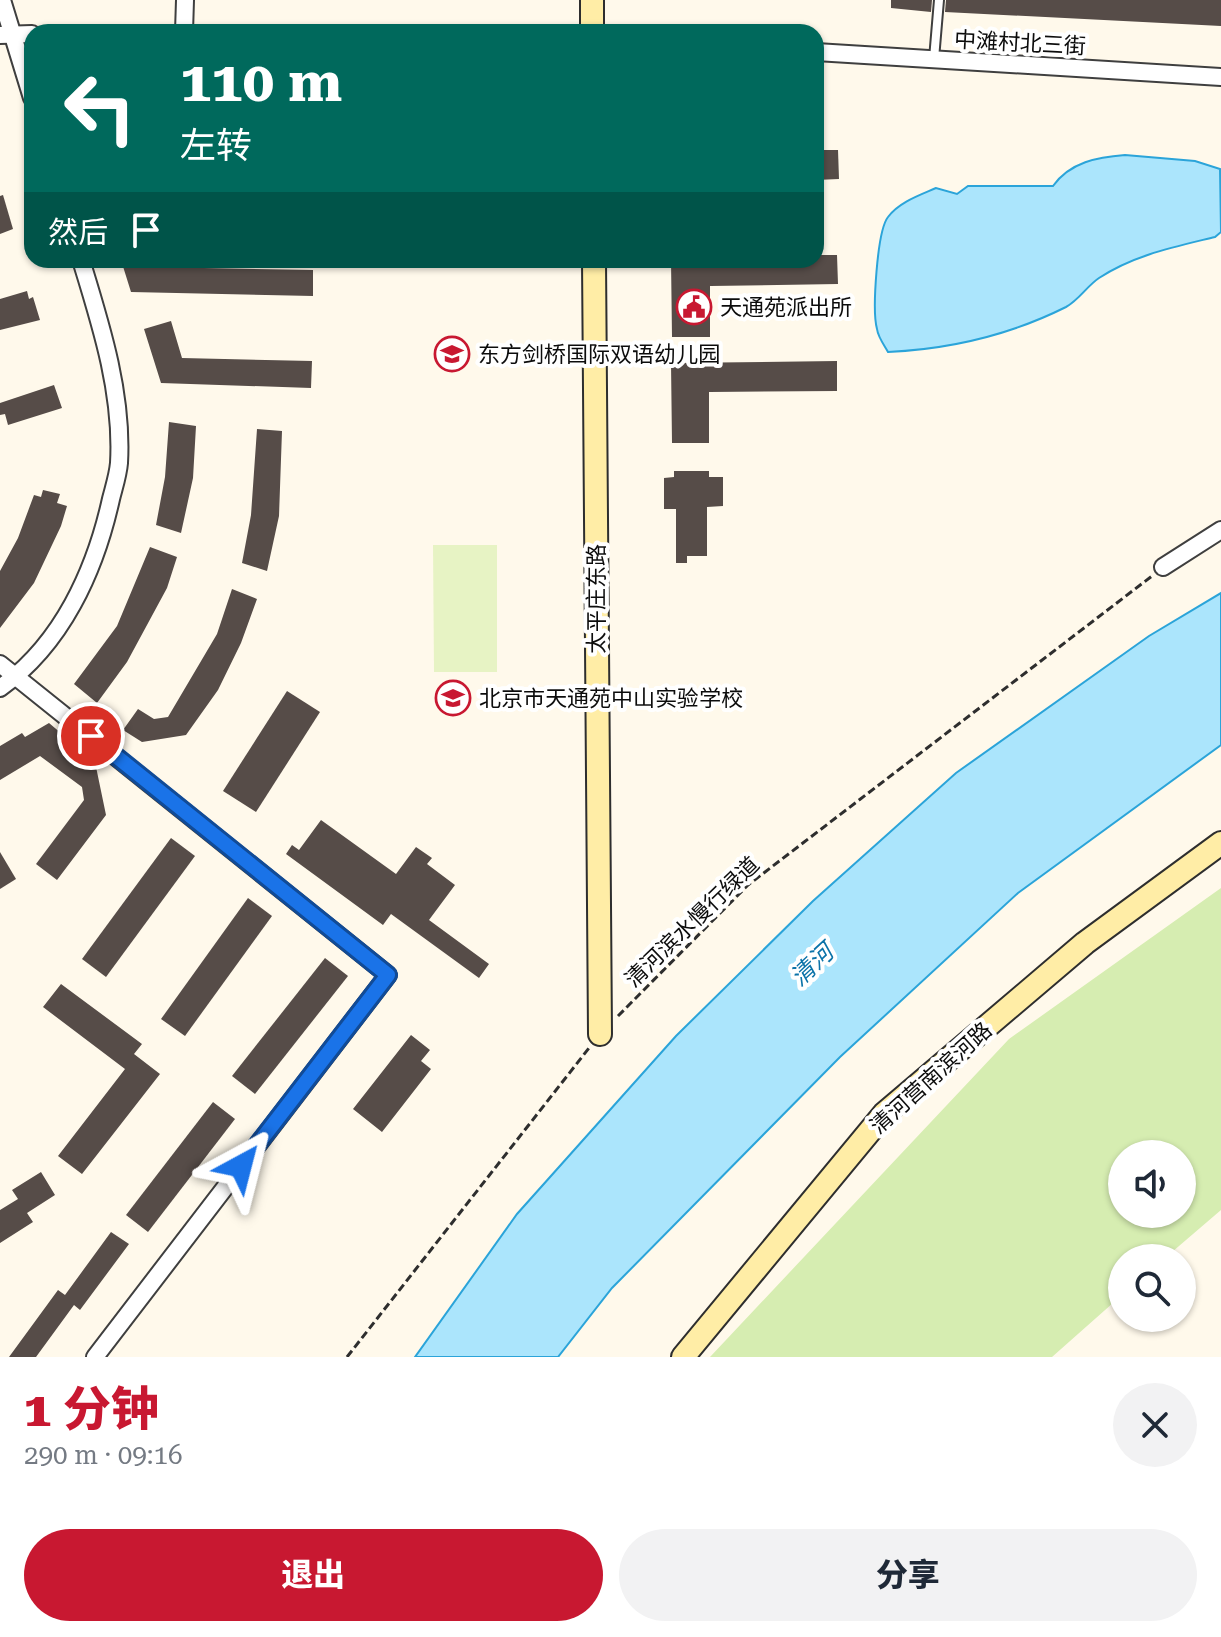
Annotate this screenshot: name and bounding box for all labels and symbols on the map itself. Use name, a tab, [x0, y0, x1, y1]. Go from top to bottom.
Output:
street label: 中滩村北三街	[953, 27, 1087, 59]
public building icon: 天通苑派出所	[675, 288, 713, 326]
place label: 天通苑派出所	[720, 295, 852, 320]
school or university icon: 东方剑桥国际双语幼儿园	[433, 335, 471, 373]
place label: 东方剑桥国际双语幼儿园	[478, 342, 720, 367]
street label: 太平庄东路	[584, 544, 609, 654]
school or university icon: 北京市天通苑中山实验学校	[434, 679, 472, 717]
place label: 北京市天通苑中山实验学校	[479, 686, 743, 711]
pin	[57, 702, 125, 770]
street label: 清河滨水慢行绿道	[620, 852, 764, 992]
water label: 清河	[785, 936, 842, 992]
street label: 清河营南滨河路	[865, 1017, 997, 1139]
position arrow	[199, 1124, 283, 1208]

